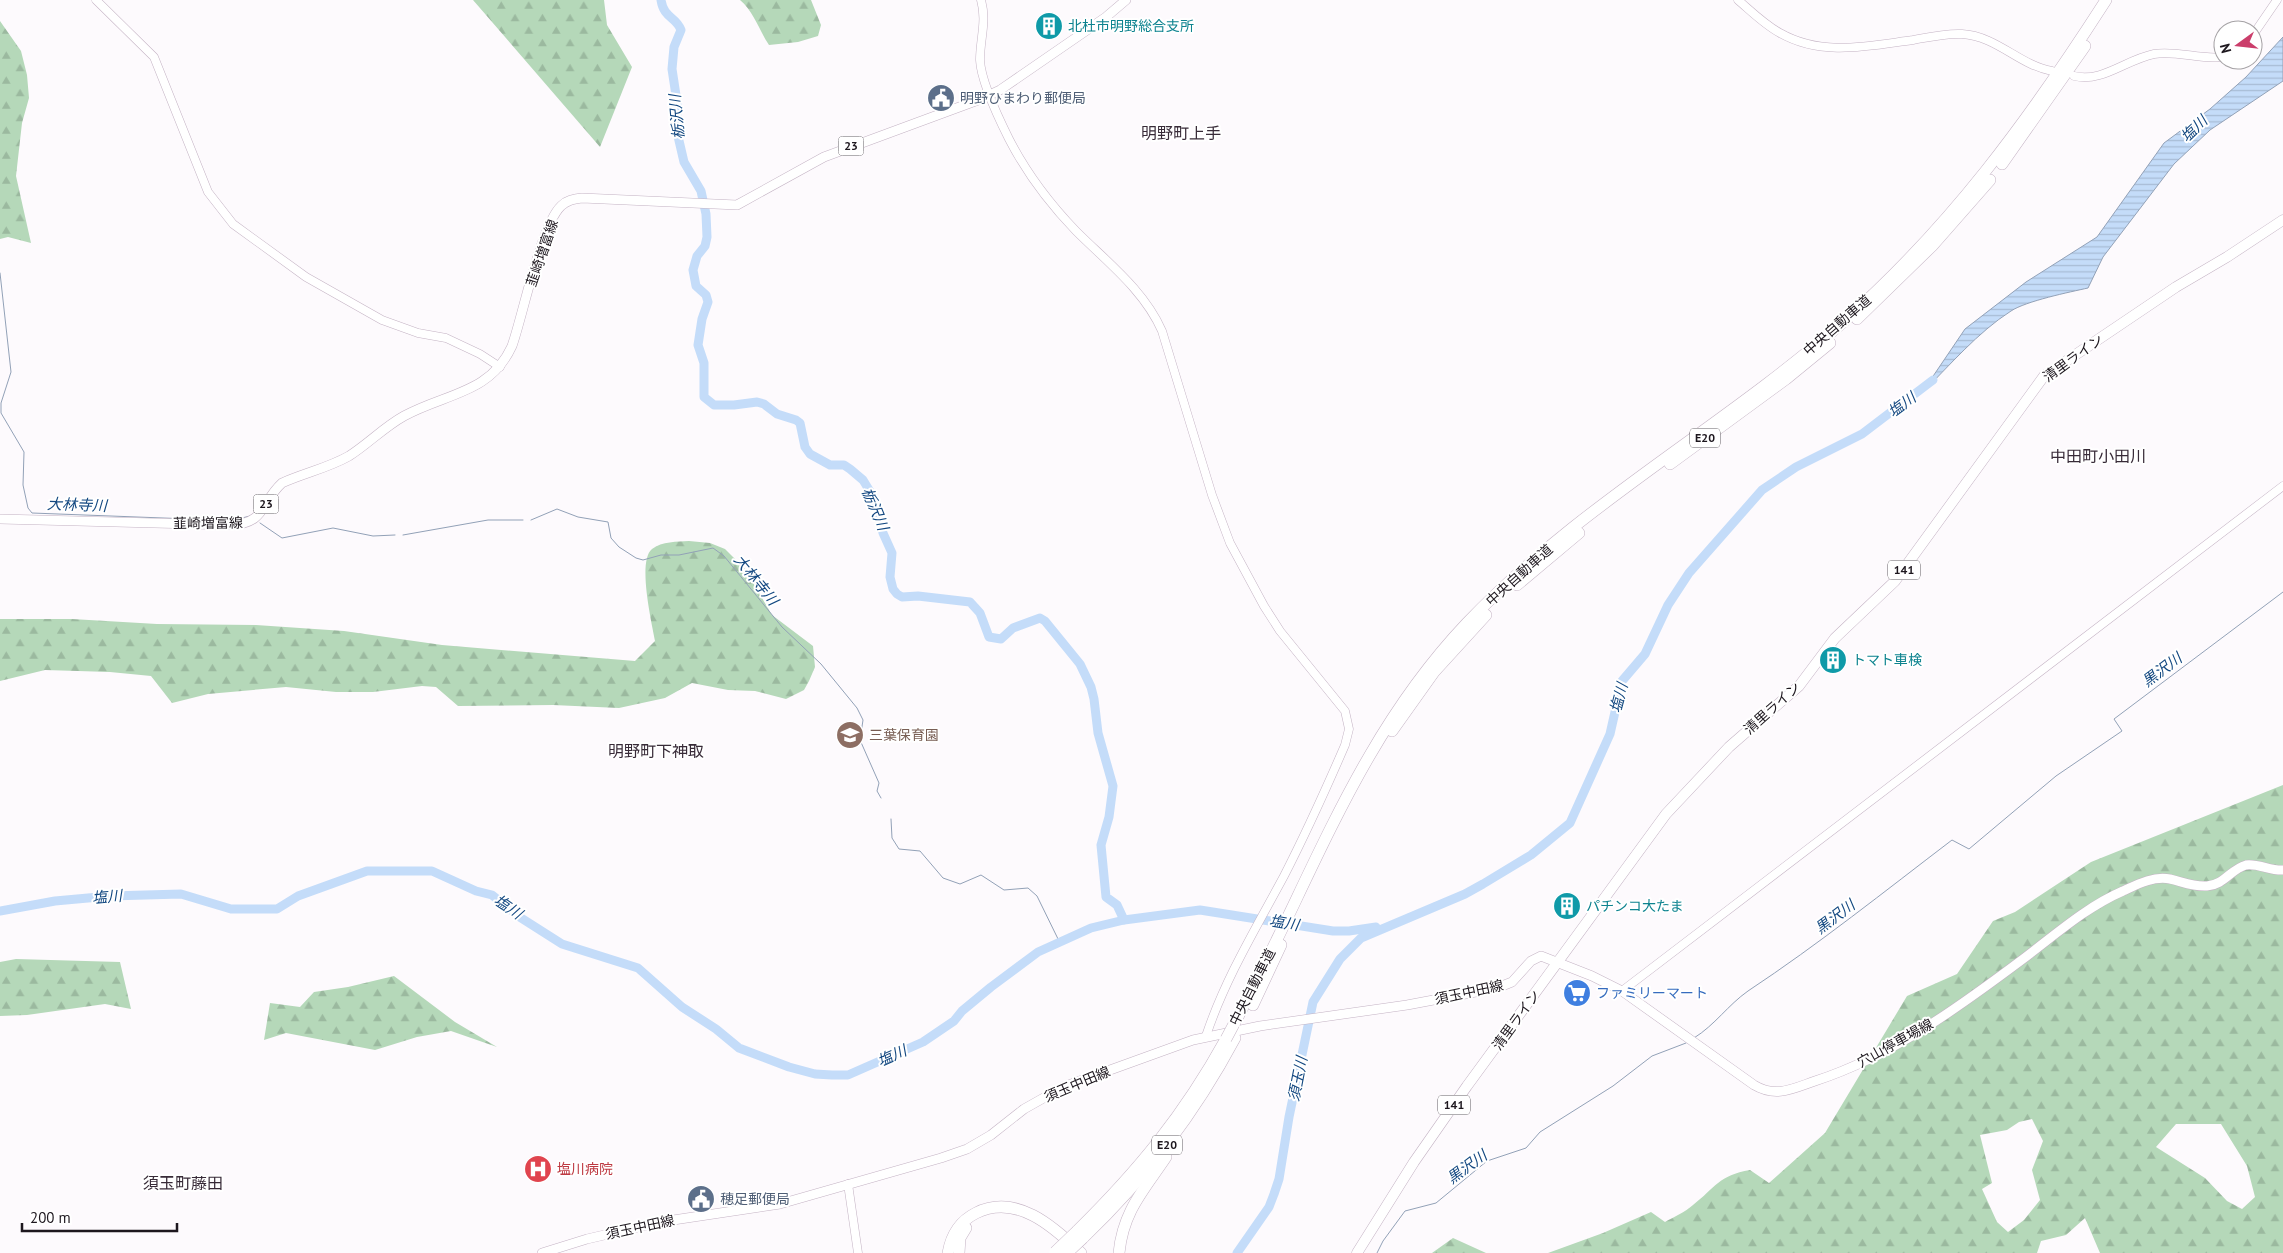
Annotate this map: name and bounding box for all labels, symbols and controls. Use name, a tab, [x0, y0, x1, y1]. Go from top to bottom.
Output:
building icon: 北杜市明野総合支所	[1034, 11, 1064, 41]
place label: 北杜市明野総合支所	[1068, 17, 1194, 35]
north arrow	[2213, 20, 2263, 70]
text: N	[2216, 42, 2235, 55]
public building icon: 明野ひまわり郵便局	[926, 83, 956, 113]
place label: 明野ひまわり郵便局	[960, 89, 1086, 107]
water label: 栃沢川	[665, 92, 688, 140]
water label: 塩川	[2176, 110, 2212, 146]
district label: 明野町上手	[1141, 123, 1221, 143]
road number: 23	[838, 136, 864, 156]
street label: 韮崎増富線	[522, 217, 562, 289]
street label: 中央自動車道	[1799, 291, 1875, 359]
street label: 清里ライン	[2039, 330, 2107, 386]
water label: 塩川	[1884, 387, 1921, 421]
road number: E20	[1690, 428, 1720, 448]
district label: 中田町小田川	[2050, 446, 2146, 466]
water label: 栃沢川	[858, 484, 894, 535]
water label: 大林寺川	[47, 494, 109, 515]
road number: 23	[254, 494, 278, 514]
street label: 韮崎増富線	[173, 513, 243, 533]
street label: 中央自動車道	[1482, 540, 1556, 610]
water label: 大林寺川	[730, 550, 784, 611]
road number: 141	[1888, 560, 1920, 580]
building icon: トマト車検	[1818, 645, 1848, 675]
water label: 黒沢川	[2138, 647, 2187, 691]
place label: トマト車検	[1852, 651, 1922, 669]
street label: 清里ライン	[1740, 678, 1804, 738]
water label: 塩川	[1605, 679, 1632, 715]
school or university icon: 三葉保育園	[835, 720, 865, 750]
place label: 三葉保育園	[869, 726, 939, 744]
district label: 明野町下神取	[608, 741, 704, 761]
water label: 塩川	[91, 886, 125, 907]
water label: 塩川	[491, 890, 528, 924]
building icon: パチンコ大たま	[1552, 891, 1582, 921]
water label: 黒沢川	[1811, 894, 1860, 938]
place label: パチンコ大たま	[1586, 897, 1684, 915]
water label: 塩川	[1268, 911, 1302, 935]
street label: 中央自動車道	[1225, 945, 1279, 1029]
street label: 須玉中田線	[1433, 976, 1505, 1008]
supermarket icon: ファミリーマート	[1562, 978, 1592, 1008]
place label: ファミリーマート	[1596, 984, 1708, 1002]
street label: 清里ライン	[1488, 986, 1544, 1054]
street label: 穴山停車場線	[1854, 1015, 1936, 1071]
water label: 塩川	[874, 1040, 911, 1070]
water label: 須玉川	[1284, 1053, 1312, 1103]
street label: 須玉中田線	[1041, 1062, 1113, 1106]
road number: 141	[1438, 1096, 1470, 1114]
road number: E20	[1152, 1136, 1182, 1154]
water label: 黒沢川	[1443, 1145, 1492, 1188]
hospital icon: 塩川病院	[523, 1154, 553, 1184]
place label: 塩川病院	[557, 1160, 613, 1178]
district label: 須玉町藤田	[143, 1173, 223, 1193]
public building icon: 穂足郵便局	[686, 1184, 716, 1214]
place label: 穂足郵便局	[720, 1190, 790, 1208]
scale bar	[22, 1200, 178, 1232]
text: 200 m	[30, 1208, 71, 1227]
street label: 須玉中田線	[604, 1211, 676, 1243]

